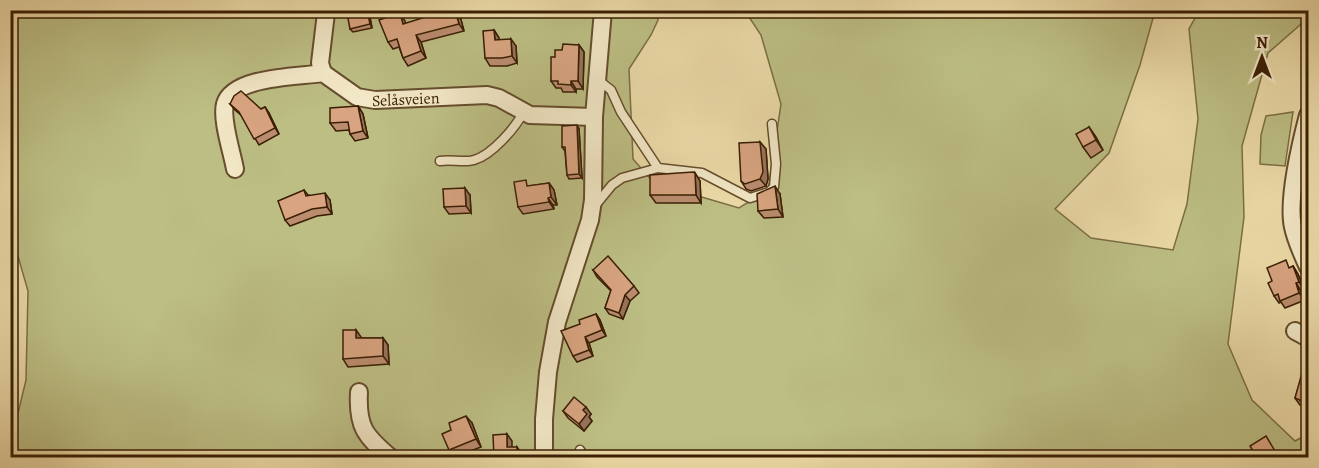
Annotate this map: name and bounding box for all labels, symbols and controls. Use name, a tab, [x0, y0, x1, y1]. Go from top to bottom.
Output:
north arrow	[1232, 27, 1292, 87]
text: N	[1256, 32, 1268, 54]
street label: Selåsveien	[371, 87, 440, 112]

